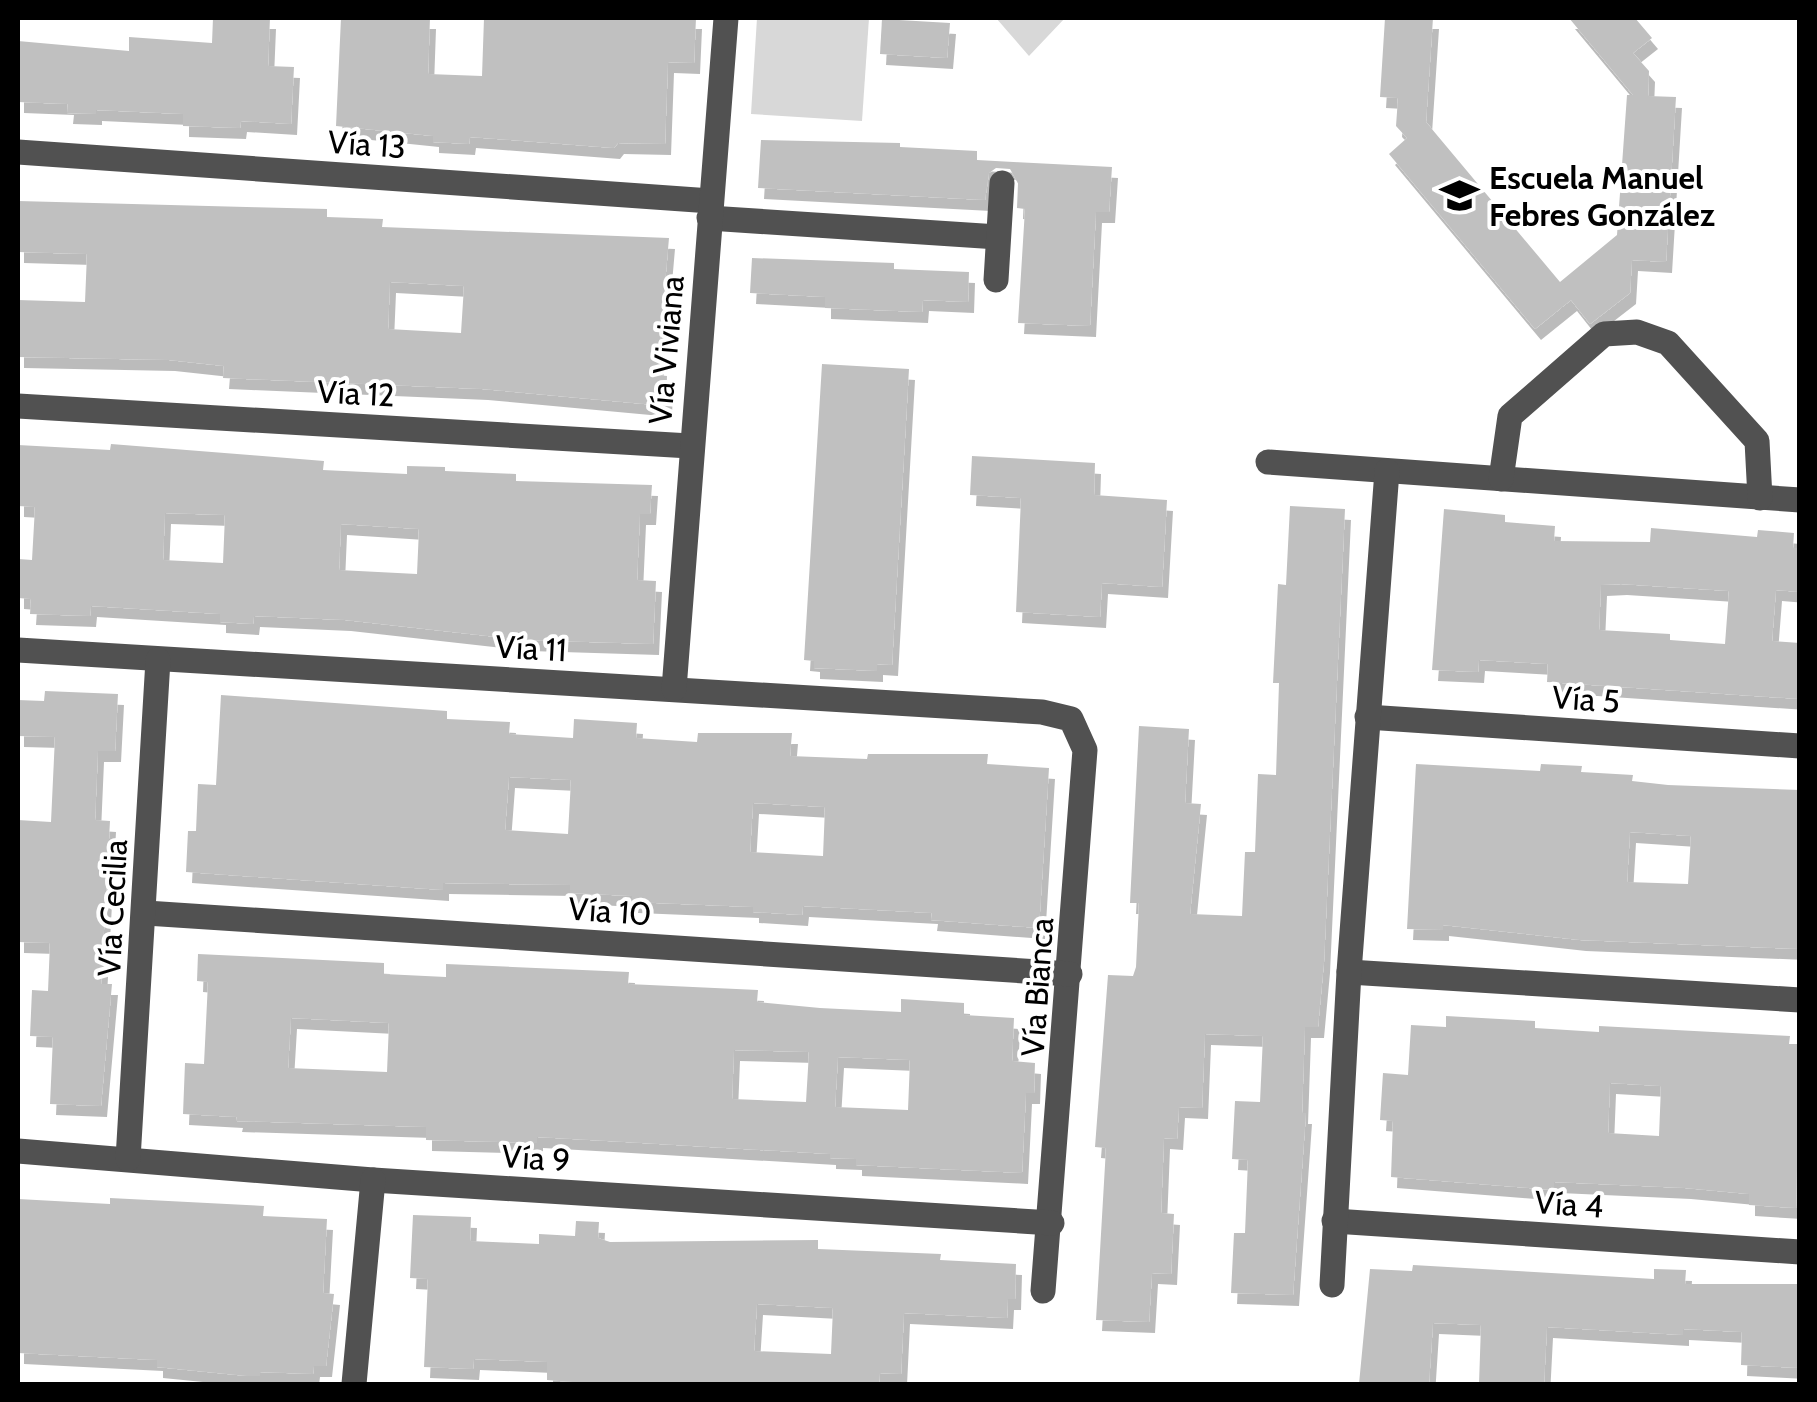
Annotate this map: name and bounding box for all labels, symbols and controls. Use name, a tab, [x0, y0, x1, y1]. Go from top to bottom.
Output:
street label: Vía 13	[327, 122, 407, 166]
place label: Escuela Manuel Febres González	[1489, 158, 1715, 234]
school or university icon: Escuela Manuel Febres González	[1438, 174, 1480, 216]
street label: Vía Viviana	[640, 273, 692, 426]
street label: Vía 12	[316, 371, 396, 415]
street label: Vía 11	[494, 627, 568, 669]
street label: Vía 5	[1551, 677, 1621, 721]
street label: Vía Cecilia	[89, 838, 135, 977]
street label: Vía 10	[567, 889, 653, 933]
street label: Vía Bianca	[1013, 916, 1061, 1058]
street label: Vía 9	[500, 1136, 572, 1180]
street label: Vía 4	[1533, 1182, 1605, 1226]

